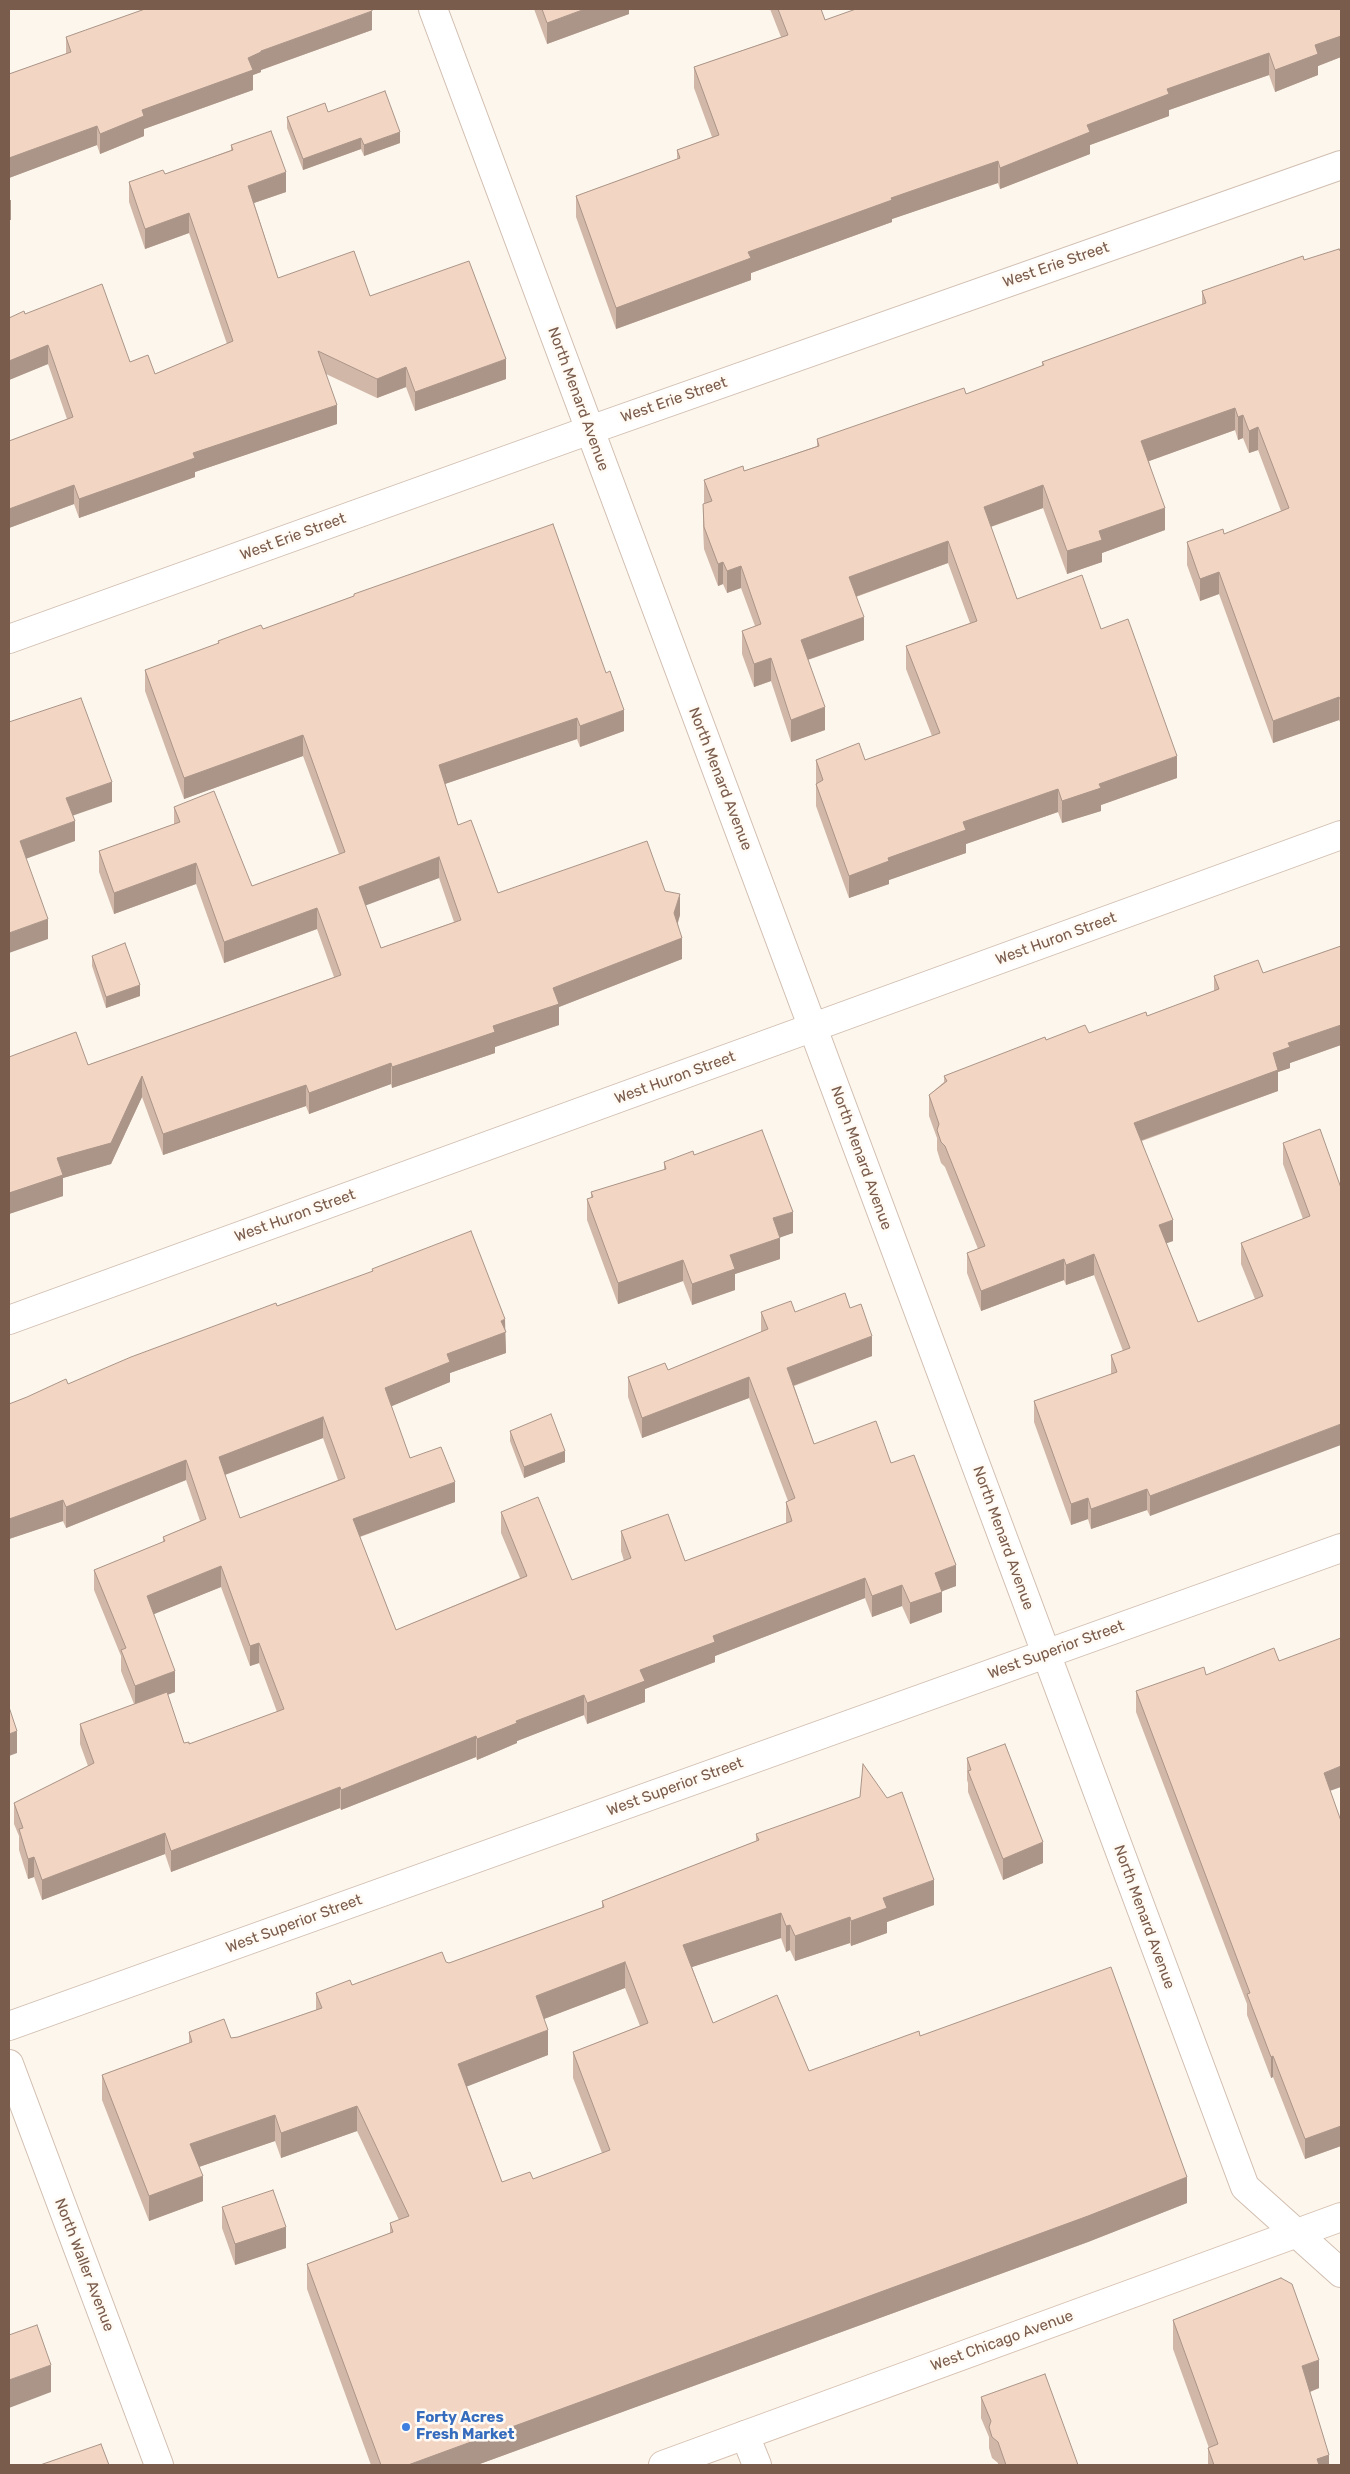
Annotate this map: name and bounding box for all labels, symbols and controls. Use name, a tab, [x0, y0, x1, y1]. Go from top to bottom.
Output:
street label: West Erie Street	[1001, 238, 1111, 292]
street label: North Menard Avenue	[544, 325, 612, 473]
street label: West Erie Street	[619, 373, 729, 427]
street label: West Erie Street	[238, 510, 348, 564]
street label: North Menard Avenue	[684, 705, 756, 853]
street label: West Huron Street	[993, 909, 1119, 969]
street label: West Huron Street	[612, 1048, 738, 1108]
street label: North Menard Avenue	[827, 1084, 895, 1232]
street label: West Huron Street	[232, 1186, 358, 1246]
street label: North Menard Avenue	[969, 1464, 1037, 1612]
street label: West Superior Street	[985, 1617, 1127, 1683]
street label: West Superior Street	[604, 1754, 746, 1820]
street label: North Menard Avenue	[1110, 1843, 1178, 1991]
street label: West Superior Street	[223, 1891, 365, 1957]
street label: North Waller Avenue	[50, 2196, 118, 2334]
street label: West Chicago Avenue	[928, 2307, 1076, 2375]
place label: Forty Acres Fresh Market	[416, 2409, 514, 2444]
marker: Forty Acres Fresh Market	[400, 2421, 412, 2433]

